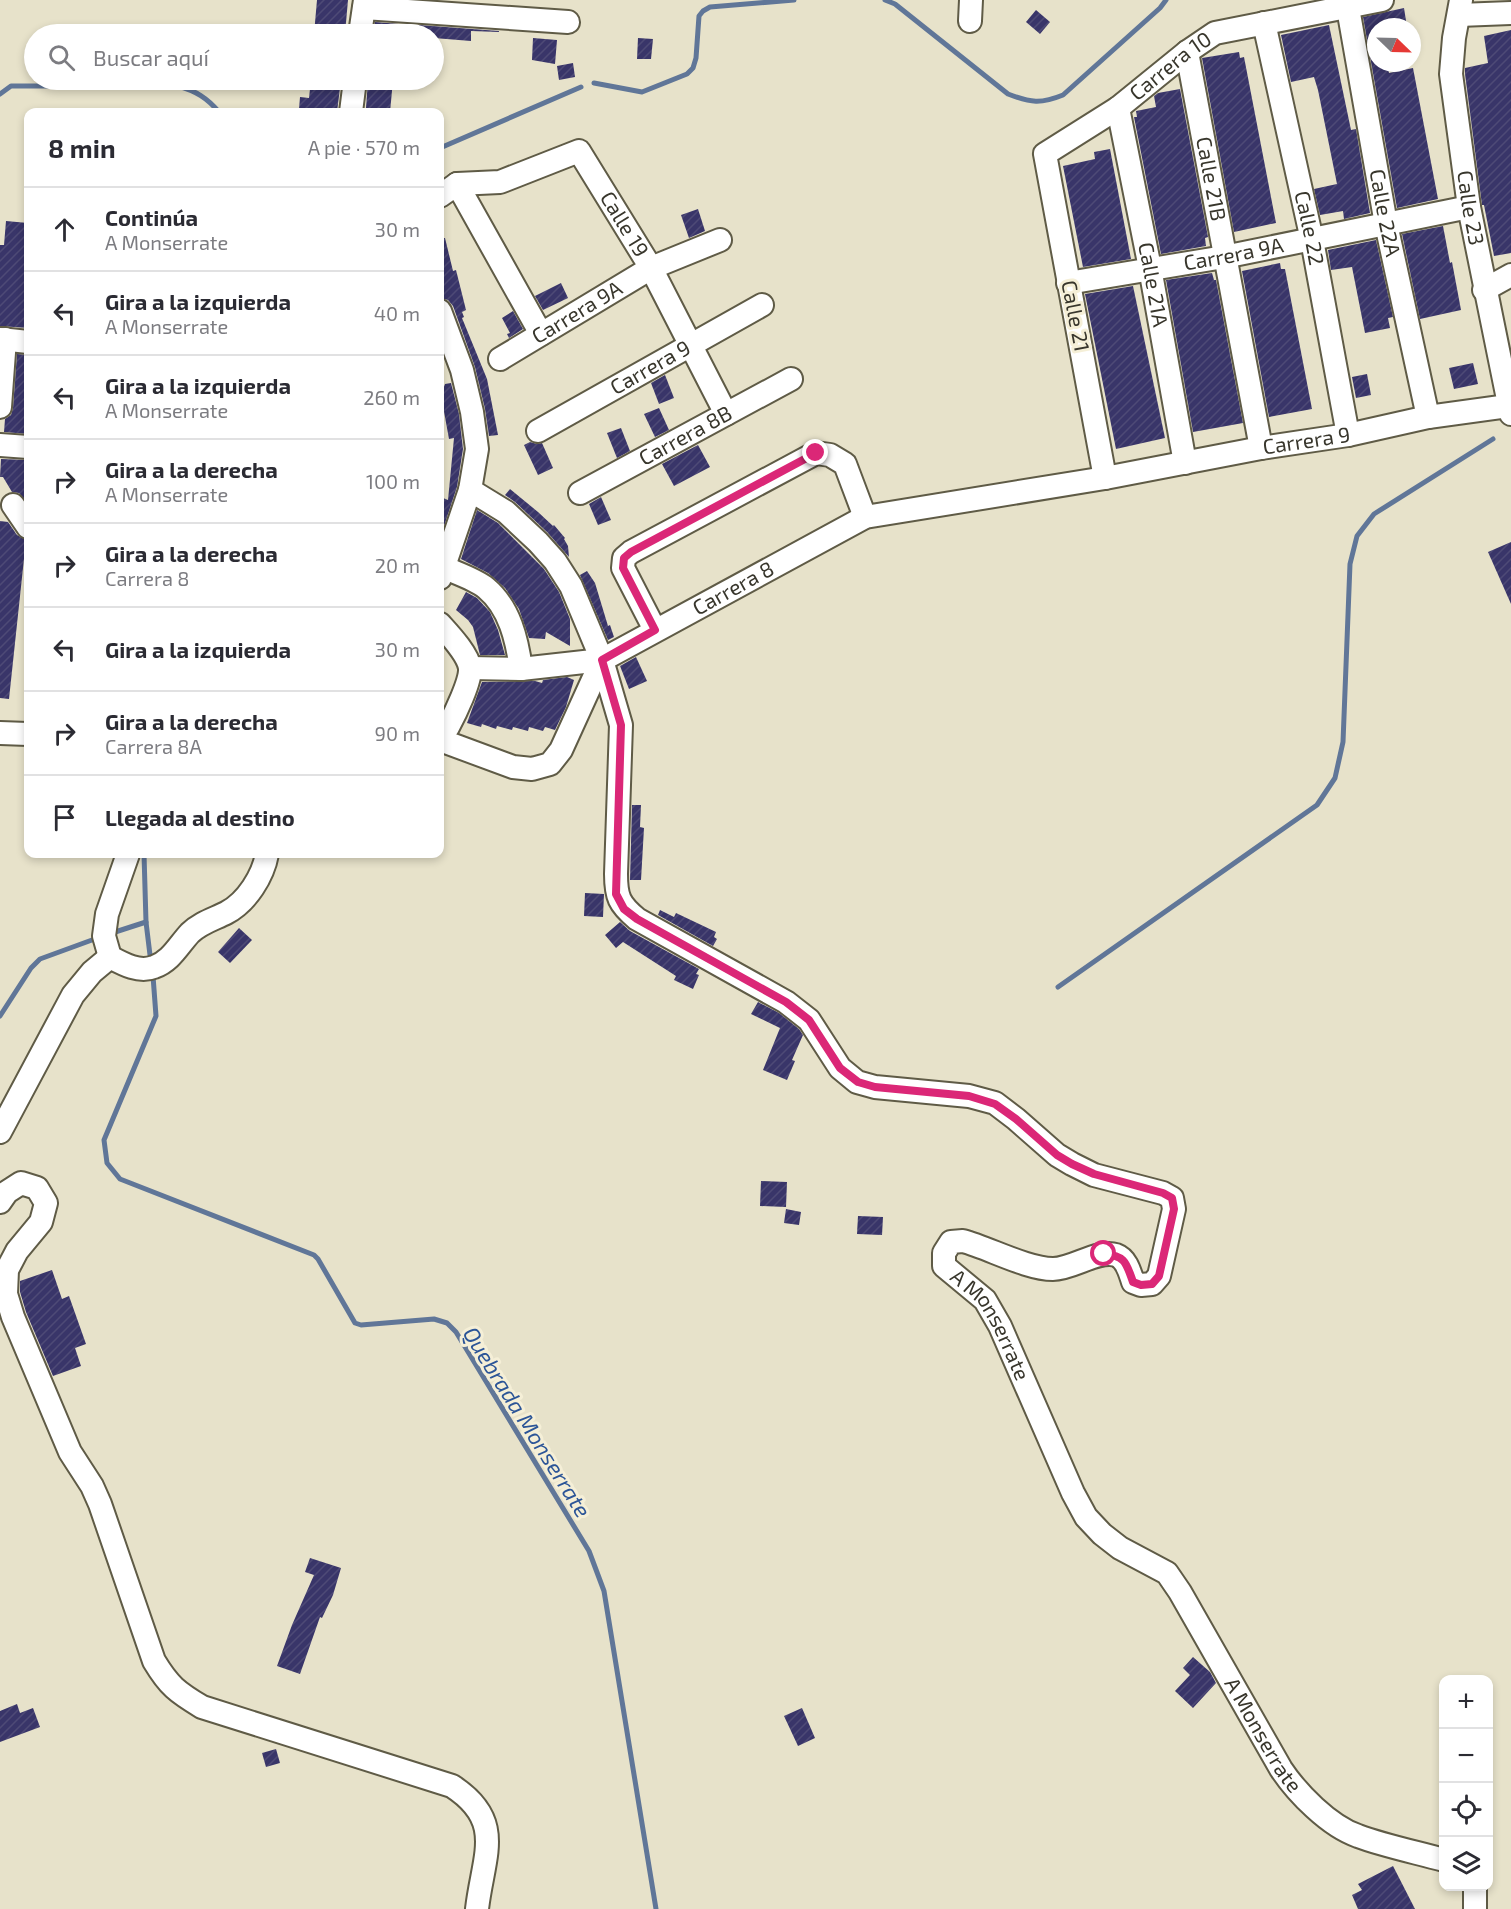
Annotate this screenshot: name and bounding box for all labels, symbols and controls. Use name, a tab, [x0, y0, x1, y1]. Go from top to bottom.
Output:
north arrow	[1367, 18, 1421, 72]
search box	[24, 24, 444, 90]
street label: Carrera 10	[1124, 25, 1215, 105]
icon: search	[45, 41, 78, 74]
text: Buscar aquí	[93, 44, 209, 70]
text: 8 min	[48, 132, 116, 163]
street label: Calle 21B	[1192, 134, 1232, 223]
text: A pie · 570 m	[308, 135, 420, 159]
street label: Calle 22A	[1366, 167, 1407, 259]
street label: Calle 23	[1453, 169, 1490, 247]
street label: Calle 19	[596, 186, 655, 261]
street label: Calle 22	[1290, 188, 1330, 267]
text: Continúa	[105, 204, 198, 230]
icon: ahead	[48, 213, 81, 246]
text: 30 m	[375, 217, 420, 241]
text: A Monserrate	[105, 230, 228, 254]
street label: Carrera 9A	[1182, 231, 1285, 275]
street label: Calle 21A	[1134, 240, 1174, 328]
street label: Carrera 9A	[527, 274, 626, 348]
street label: Calle 21	[1057, 278, 1096, 353]
text: Gira a la izquierda	[105, 288, 291, 314]
icon: left	[48, 297, 81, 330]
text: 40 m	[374, 301, 420, 325]
text: A Monserrate	[105, 314, 228, 338]
street label: Carrera 9	[605, 334, 694, 399]
text: Gira a la izquierda	[105, 372, 291, 398]
icon: left	[48, 381, 81, 414]
text: 260 m	[363, 385, 420, 409]
text: A Monserrate	[105, 398, 228, 422]
street label: Carrera 8B	[634, 399, 736, 470]
street label: Carrera 9	[1261, 421, 1352, 459]
route end	[802, 439, 828, 465]
text: Gira a la derecha	[105, 456, 278, 482]
icon: right	[48, 465, 81, 498]
text: 100 m	[366, 469, 420, 493]
text: A Monserrate	[105, 482, 228, 506]
text: Gira a la derecha	[105, 540, 278, 566]
icon: right	[48, 549, 81, 582]
text: 20 m	[375, 553, 420, 577]
street label: Carrera 8	[688, 555, 778, 619]
text: Carrera 8	[105, 566, 190, 590]
icon: left	[48, 633, 81, 666]
text: Gira a la izquierda	[105, 636, 291, 662]
text: 30 m	[375, 637, 420, 661]
text: Gira a la derecha	[105, 708, 278, 734]
icon: right	[48, 717, 81, 750]
text: 90 m	[375, 721, 420, 745]
text: Carrera 8A	[105, 734, 202, 758]
icon: arrive	[48, 801, 81, 834]
text: Llegada al destino	[105, 804, 295, 830]
route start	[1090, 1240, 1116, 1266]
street label: A Monserrate	[946, 1263, 1036, 1384]
water label: Quebrada Monserrate	[458, 1321, 597, 1522]
street label: A Monserrate	[1220, 1673, 1308, 1797]
map controls	[1439, 1675, 1493, 1891]
button: +	[1439, 1675, 1493, 1729]
button: −	[1439, 1729, 1493, 1783]
button: locate	[1439, 1783, 1493, 1837]
button: layers	[1439, 1837, 1493, 1891]

